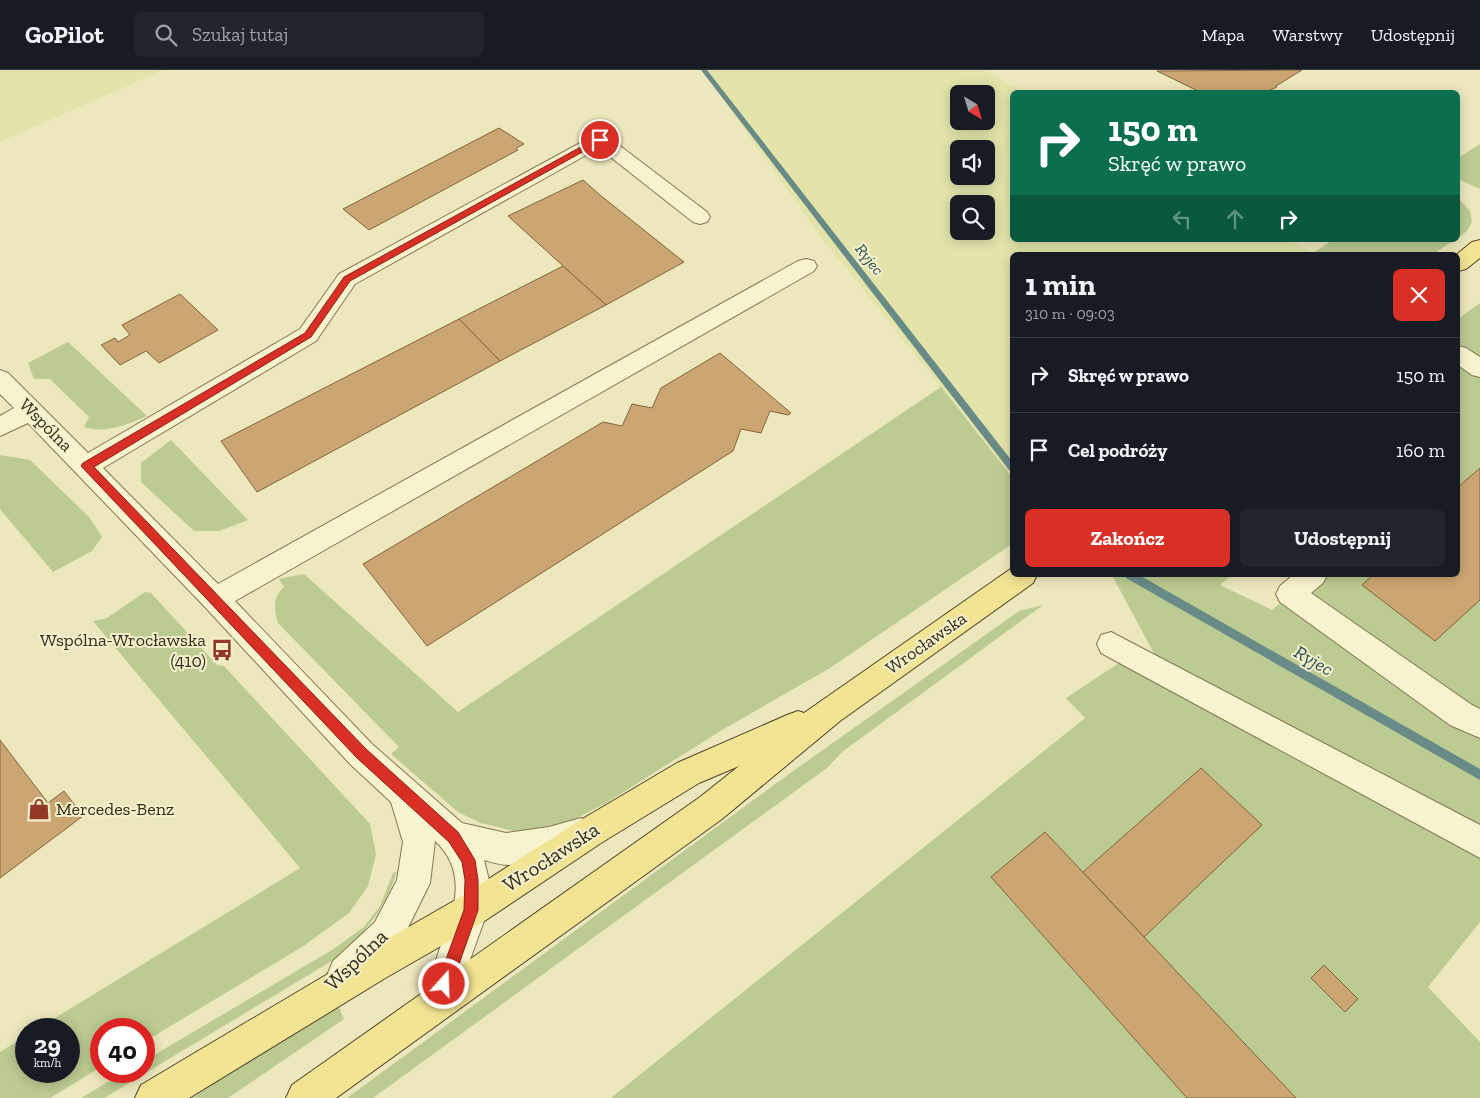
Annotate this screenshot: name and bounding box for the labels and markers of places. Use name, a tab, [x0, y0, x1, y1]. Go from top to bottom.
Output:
pin	[579, 119, 621, 161]
place label: Wspólna-Wrocławska (410)	[40, 629, 206, 672]
bus stop icon: Wspólna-Wrocławska (410)	[209, 637, 235, 663]
shop icon: Mercedes-Benz	[26, 796, 52, 822]
place label: Mercedes-Benz	[56, 798, 174, 820]

